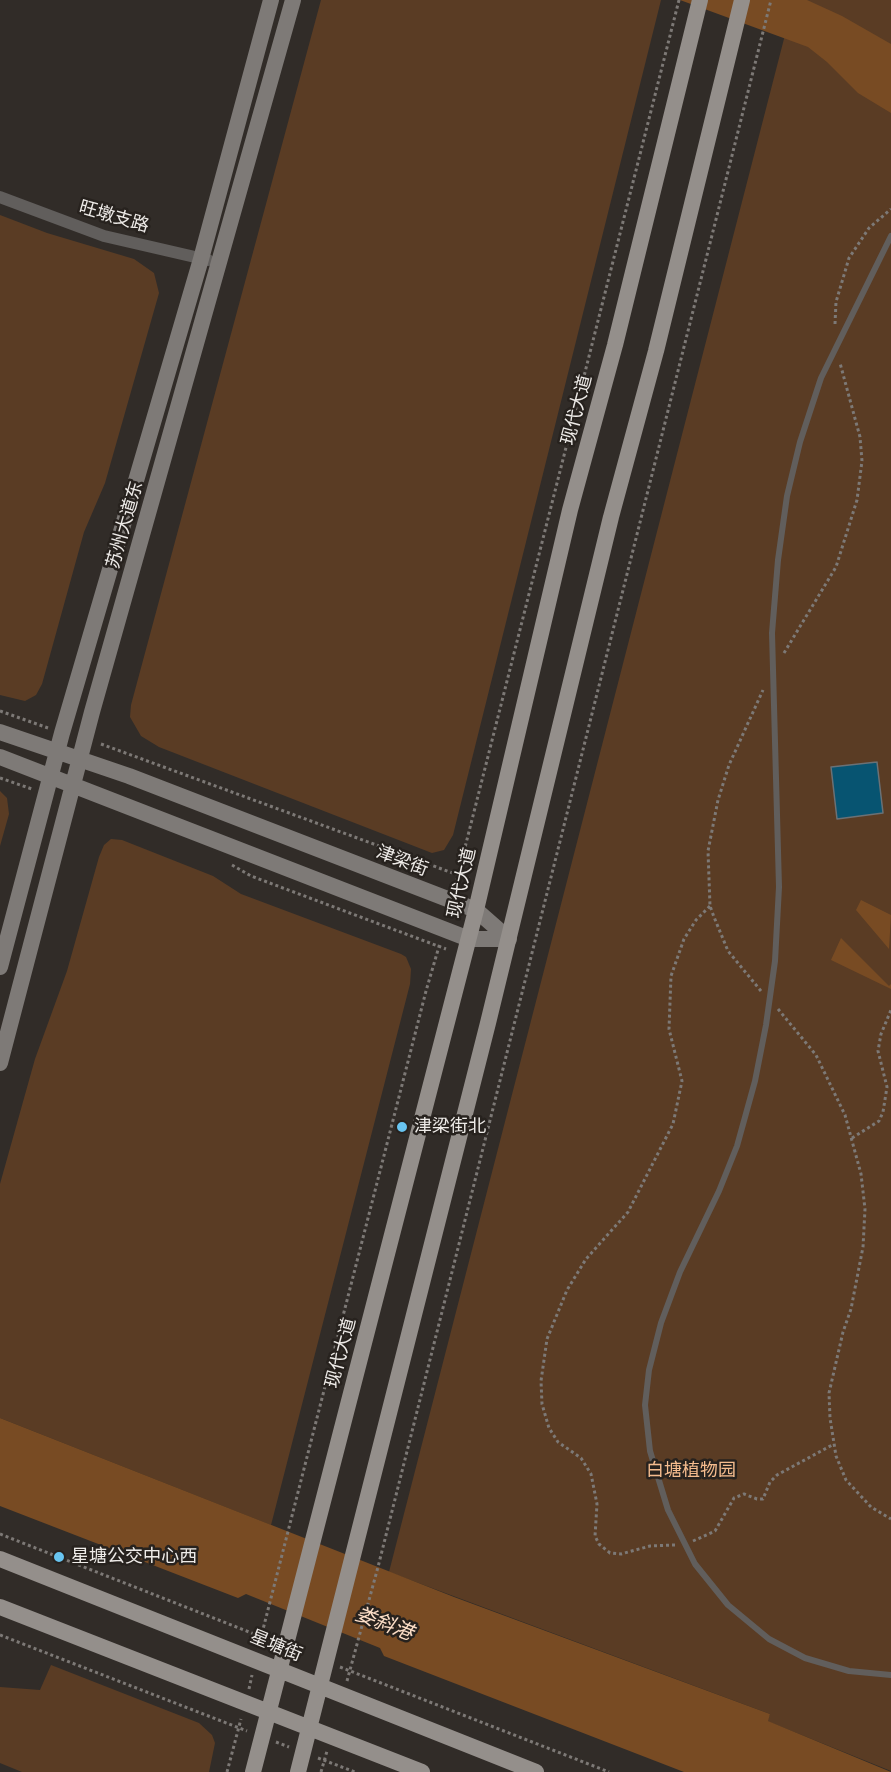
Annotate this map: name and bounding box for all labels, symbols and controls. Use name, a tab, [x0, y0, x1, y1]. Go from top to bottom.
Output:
street label: 旺墩支路	[76, 197, 152, 237]
street label: 现代大道	[557, 372, 597, 448]
street label: 苏州大道东	[102, 479, 148, 571]
street label: 津梁街	[373, 841, 431, 881]
street label: 现代大道	[443, 845, 481, 921]
place label: 津梁街北	[414, 1116, 486, 1138]
marker: 津梁街北	[395, 1120, 409, 1134]
street label: 现代大道	[321, 1315, 361, 1391]
park label: 白塘植物园	[646, 1460, 736, 1482]
place label: 星塘公交中心西	[71, 1546, 197, 1568]
marker: 星塘公交中心西	[52, 1550, 66, 1564]
water label: 娄斜港	[352, 1602, 416, 1646]
street label: 星塘街	[247, 1626, 305, 1666]

